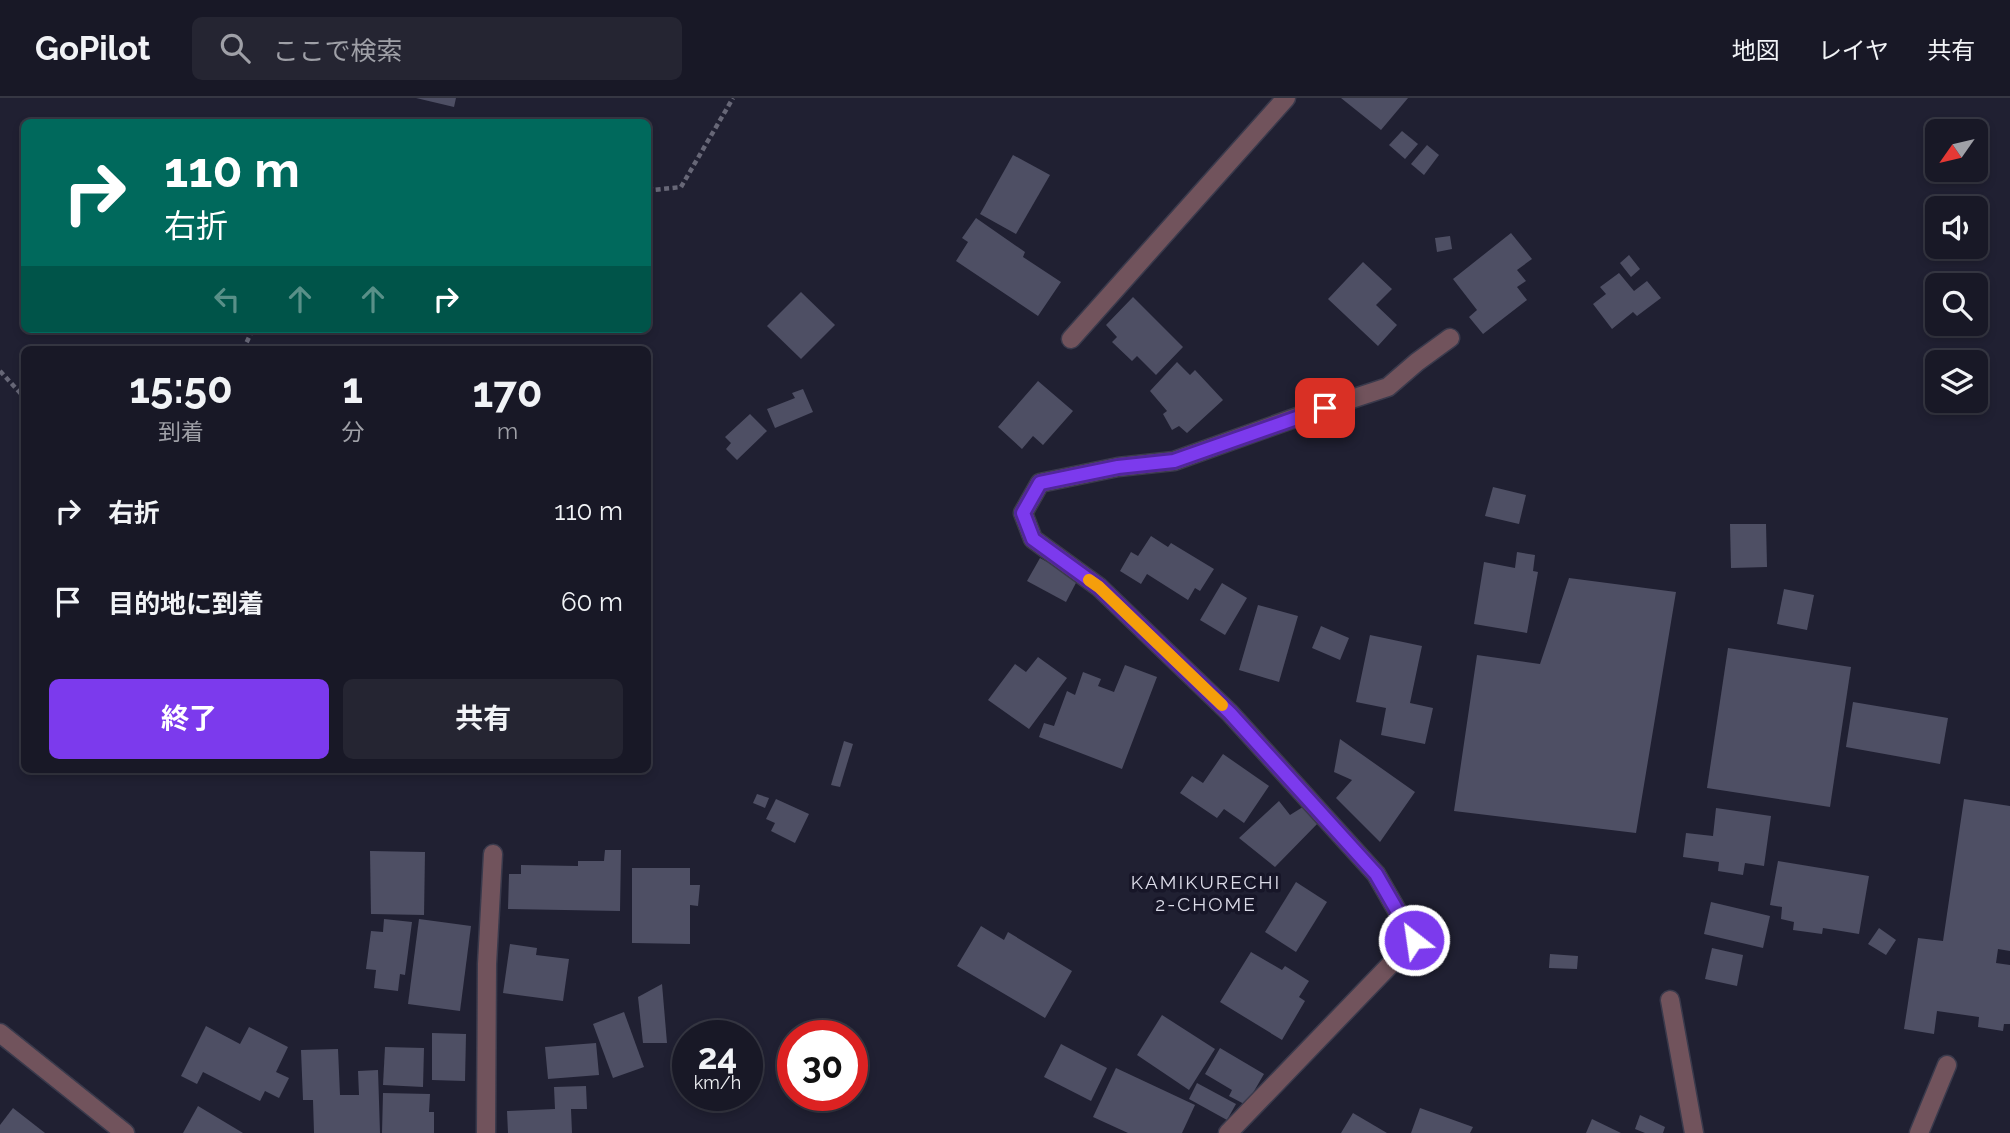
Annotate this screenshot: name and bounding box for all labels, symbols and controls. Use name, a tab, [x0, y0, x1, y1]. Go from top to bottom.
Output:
search box	[192, 17, 682, 80]
text: GoPilot	[35, 29, 150, 68]
icon: search	[216, 29, 254, 67]
text: ここで検索	[272, 36, 402, 66]
text: 地図	[1732, 36, 1780, 65]
text: レイヤ	[1818, 36, 1889, 65]
text: 共有	[1927, 36, 1975, 65]
north arrow	[1925, 119, 1988, 182]
map controls	[1925, 119, 1988, 413]
text: 110 m	[164, 141, 300, 198]
icon: right	[49, 147, 140, 238]
button: sound	[1925, 196, 1988, 259]
text: 右折	[164, 207, 228, 244]
button: search	[1925, 273, 1988, 336]
icon: left	[208, 280, 246, 318]
icon: ahead	[281, 280, 319, 318]
icon: ahead	[354, 280, 392, 318]
icon: right	[427, 280, 465, 318]
button: layers	[1925, 350, 1988, 413]
text: 15:50	[129, 364, 233, 413]
text: 1	[342, 364, 363, 413]
text: 170	[473, 368, 543, 417]
pin	[1295, 378, 1355, 438]
icon: arrive	[1306, 389, 1344, 427]
text: m	[497, 417, 518, 444]
text: 到着	[158, 418, 204, 445]
text: 分	[341, 418, 364, 445]
icon: right	[49, 492, 87, 530]
text: 110 m	[554, 496, 623, 526]
text: 右折	[108, 498, 160, 528]
icon: arrive	[49, 583, 87, 621]
text: 60 m	[561, 587, 623, 617]
text: 目的地に到着	[108, 589, 264, 619]
button: 終了	[49, 679, 329, 759]
button: 共有	[343, 679, 623, 759]
district label: KAMIKURECHI 2-CHOME	[1131, 871, 1281, 915]
position arrow	[1377, 903, 1451, 977]
speed limit sign: 30	[777, 1020, 868, 1111]
text: 24	[698, 1036, 737, 1077]
text: km/h	[694, 1072, 741, 1093]

